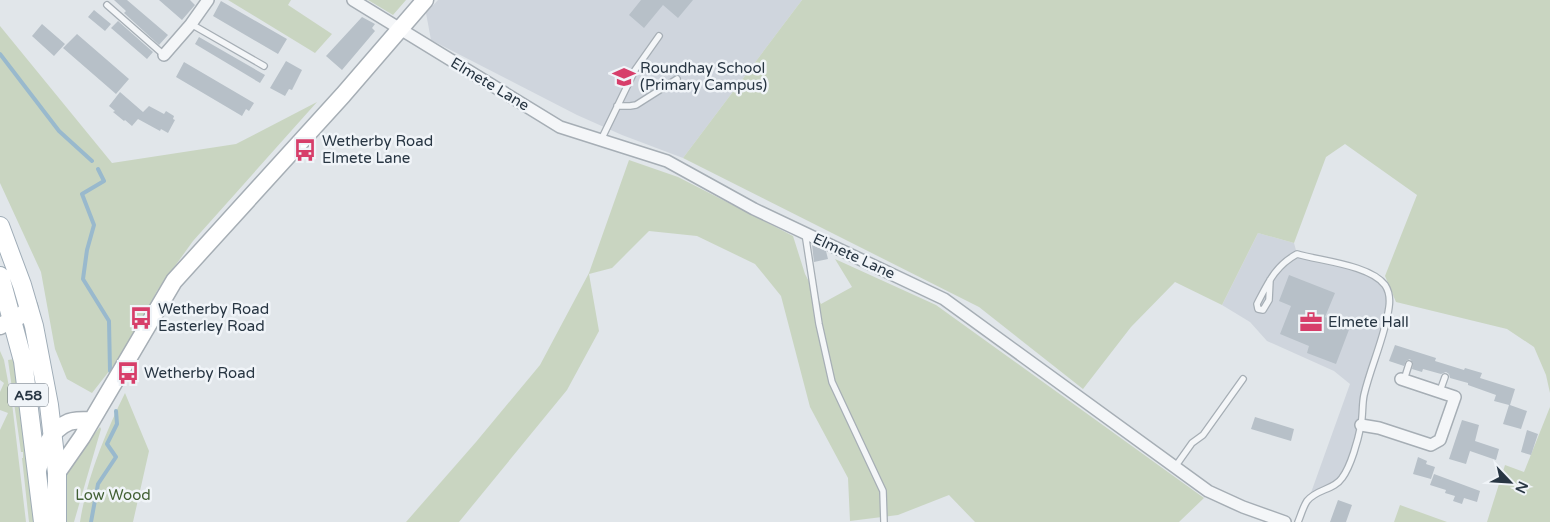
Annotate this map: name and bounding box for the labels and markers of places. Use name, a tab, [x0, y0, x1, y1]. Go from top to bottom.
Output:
place label: Roundhay School (Primary Campus)	[640, 59, 767, 94]
school or university icon: Roundhay School (Primary Campus)	[611, 64, 637, 90]
place label: Wetherby Road Elmete Lane	[322, 132, 433, 167]
bus stop icon: Wetherby Road Elmete Lane	[292, 137, 318, 163]
place label: Wetherby Road Easterley Road	[158, 300, 269, 335]
bus stop icon: Wetherby Road Easterley Road	[128, 305, 154, 331]
office icon: Elmete Hall	[1298, 309, 1324, 335]
place label: Elmete Hall	[1328, 313, 1409, 331]
bus stop icon: Wetherby Road	[115, 360, 141, 386]
place label: Wetherby Road	[144, 364, 255, 382]

